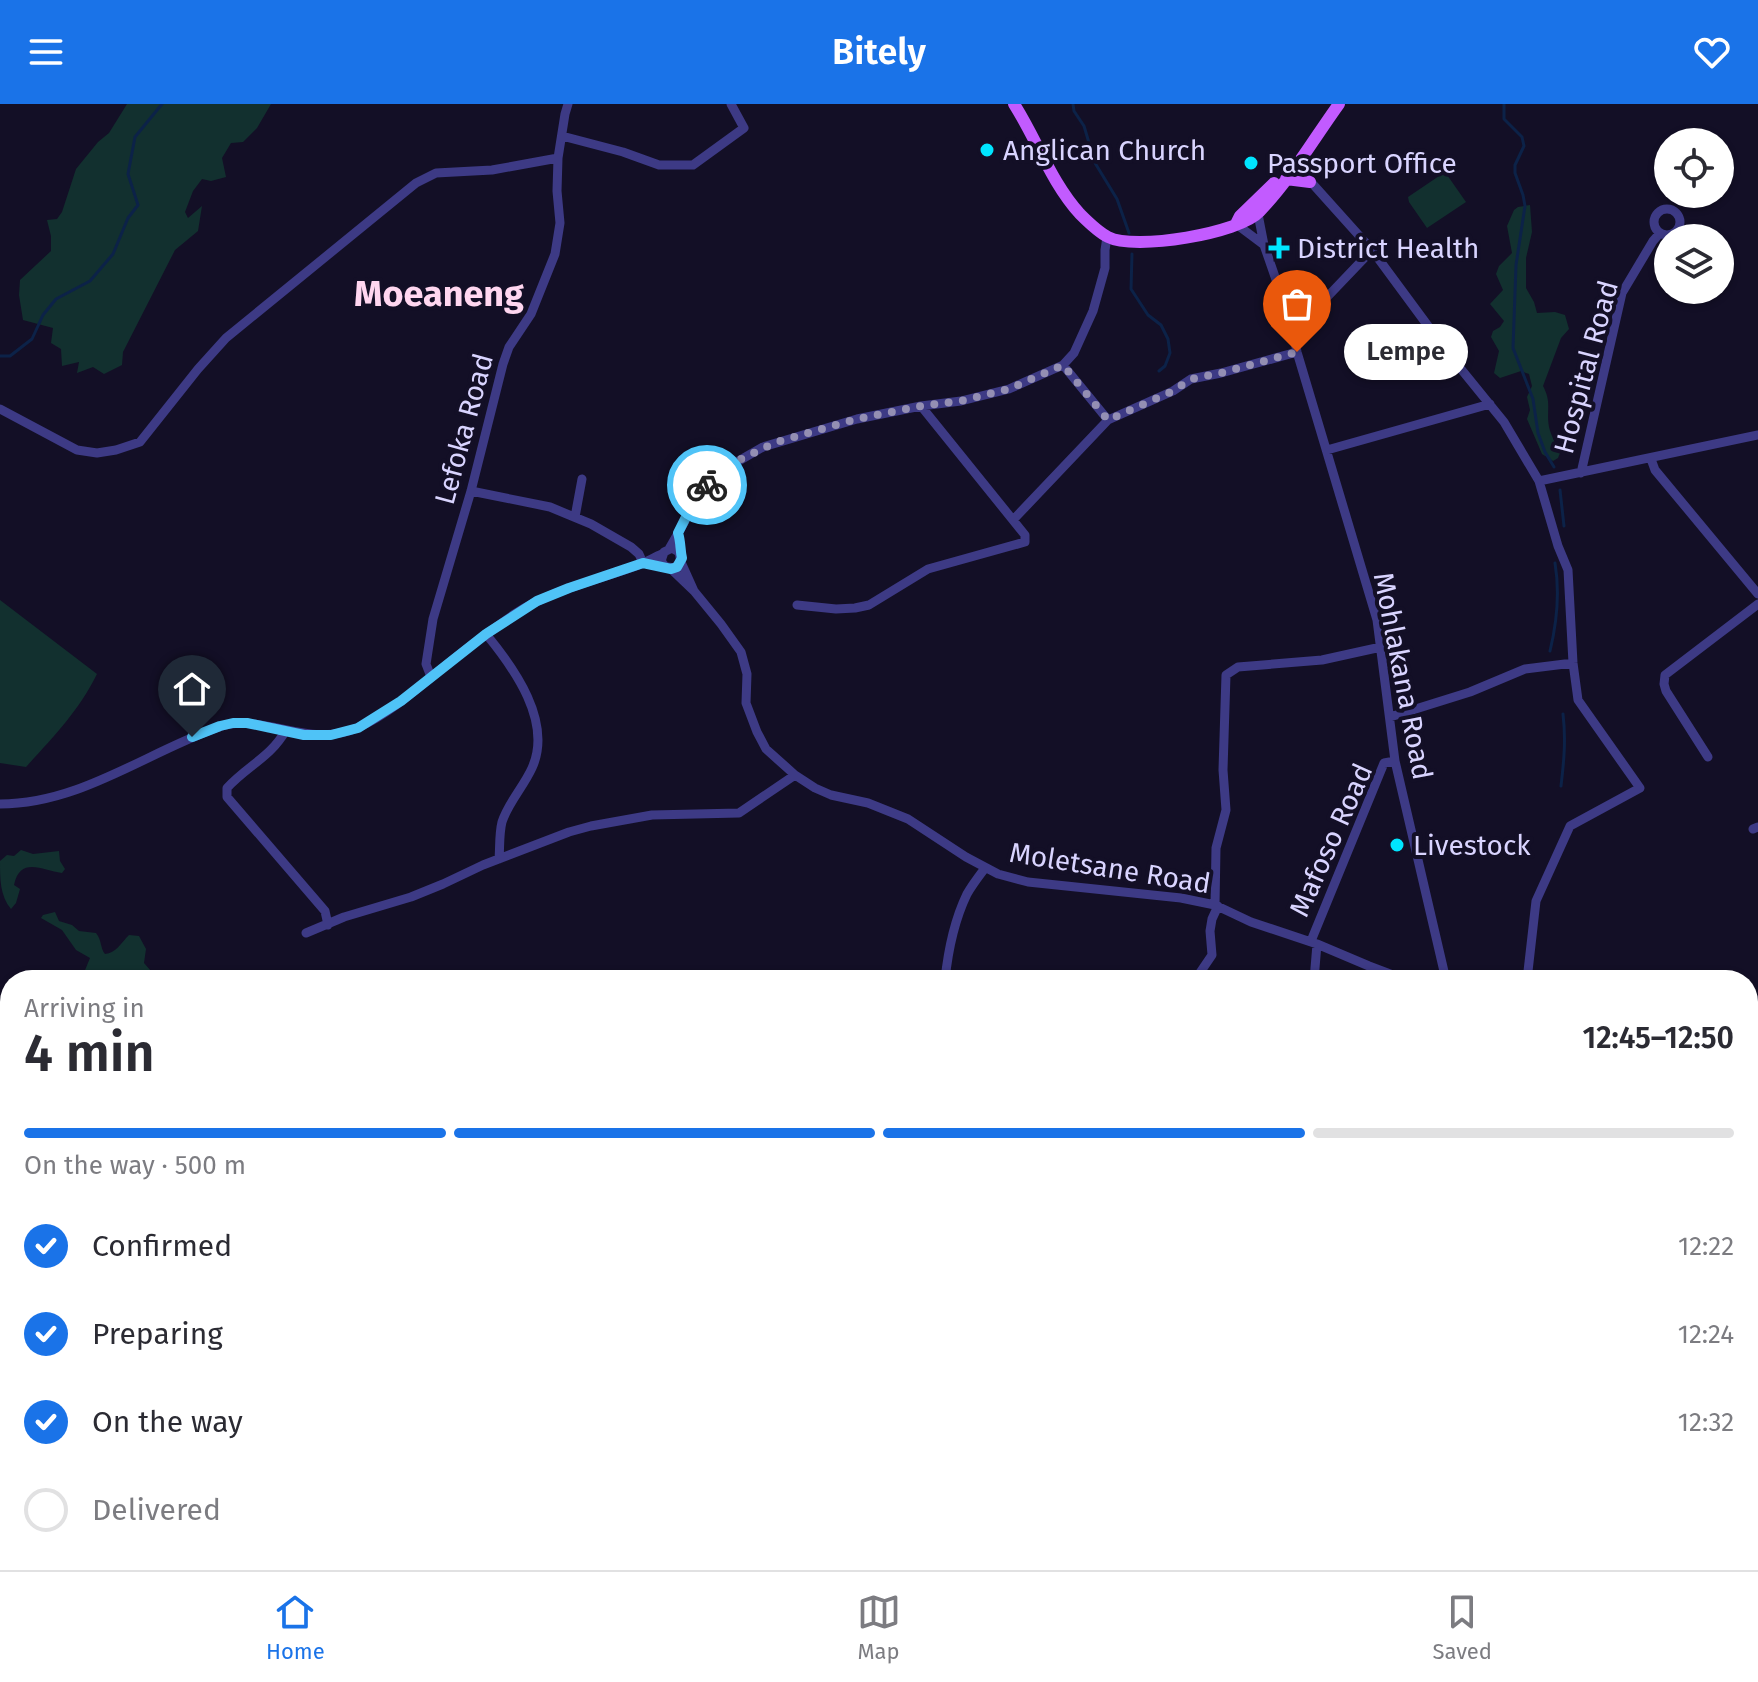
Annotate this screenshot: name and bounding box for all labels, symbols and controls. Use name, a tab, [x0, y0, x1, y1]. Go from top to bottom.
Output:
icon: menu	[24, 30, 68, 74]
text: Bitely	[832, 30, 926, 74]
icon: heart	[1690, 30, 1734, 74]
map controls	[1654, 128, 1734, 304]
button: locate	[1654, 128, 1734, 208]
place label: Anglican Church	[1003, 134, 1206, 167]
marker: Anglican Church	[978, 141, 996, 159]
place label: Passport Office	[1267, 147, 1457, 180]
marker: Passport Office	[1242, 154, 1260, 172]
button: layers	[1654, 224, 1734, 304]
place label: District Health	[1297, 232, 1479, 265]
marker: District Health	[1268, 237, 1290, 259]
pin	[1263, 270, 1331, 352]
district label: Moeaneng	[354, 272, 524, 316]
street label: Hospital Road	[1547, 277, 1625, 457]
icon: bag	[1275, 282, 1319, 326]
callout: Lempe	[1345, 324, 1469, 380]
text: Lempe	[1367, 336, 1445, 367]
street label: Lefoka Road	[428, 350, 500, 508]
courier	[667, 445, 747, 525]
icon: bike	[685, 463, 729, 507]
street label: Mohlakana Road	[1367, 569, 1439, 783]
pin	[158, 655, 226, 737]
icon: home	[170, 667, 214, 711]
street label: Mafoso Road	[1283, 758, 1379, 922]
place label: Livestock	[1413, 829, 1531, 862]
street label: Moletsane Road	[1007, 836, 1213, 900]
marker: Livestock	[1388, 836, 1406, 854]
text: Arriving in	[24, 993, 145, 1024]
text: 12:45–12:50	[1583, 1020, 1734, 1056]
text: 4 min	[24, 1022, 155, 1085]
text: On the way · 500 m	[24, 1150, 246, 1181]
icon: check	[24, 1224, 68, 1268]
text: Confirmed	[92, 1228, 232, 1264]
text: 12:22	[1678, 1231, 1734, 1262]
icon: check	[24, 1312, 68, 1356]
text: Preparing	[92, 1316, 223, 1352]
text: 12:24	[1678, 1319, 1734, 1350]
icon: check	[24, 1400, 68, 1444]
text: On the way	[92, 1404, 243, 1440]
text: 12:32	[1678, 1407, 1734, 1438]
text: Delivered	[92, 1492, 221, 1528]
tab: Home	[266, 1590, 325, 1665]
tab: Map	[857, 1590, 901, 1665]
tab: Saved	[1433, 1590, 1492, 1665]

